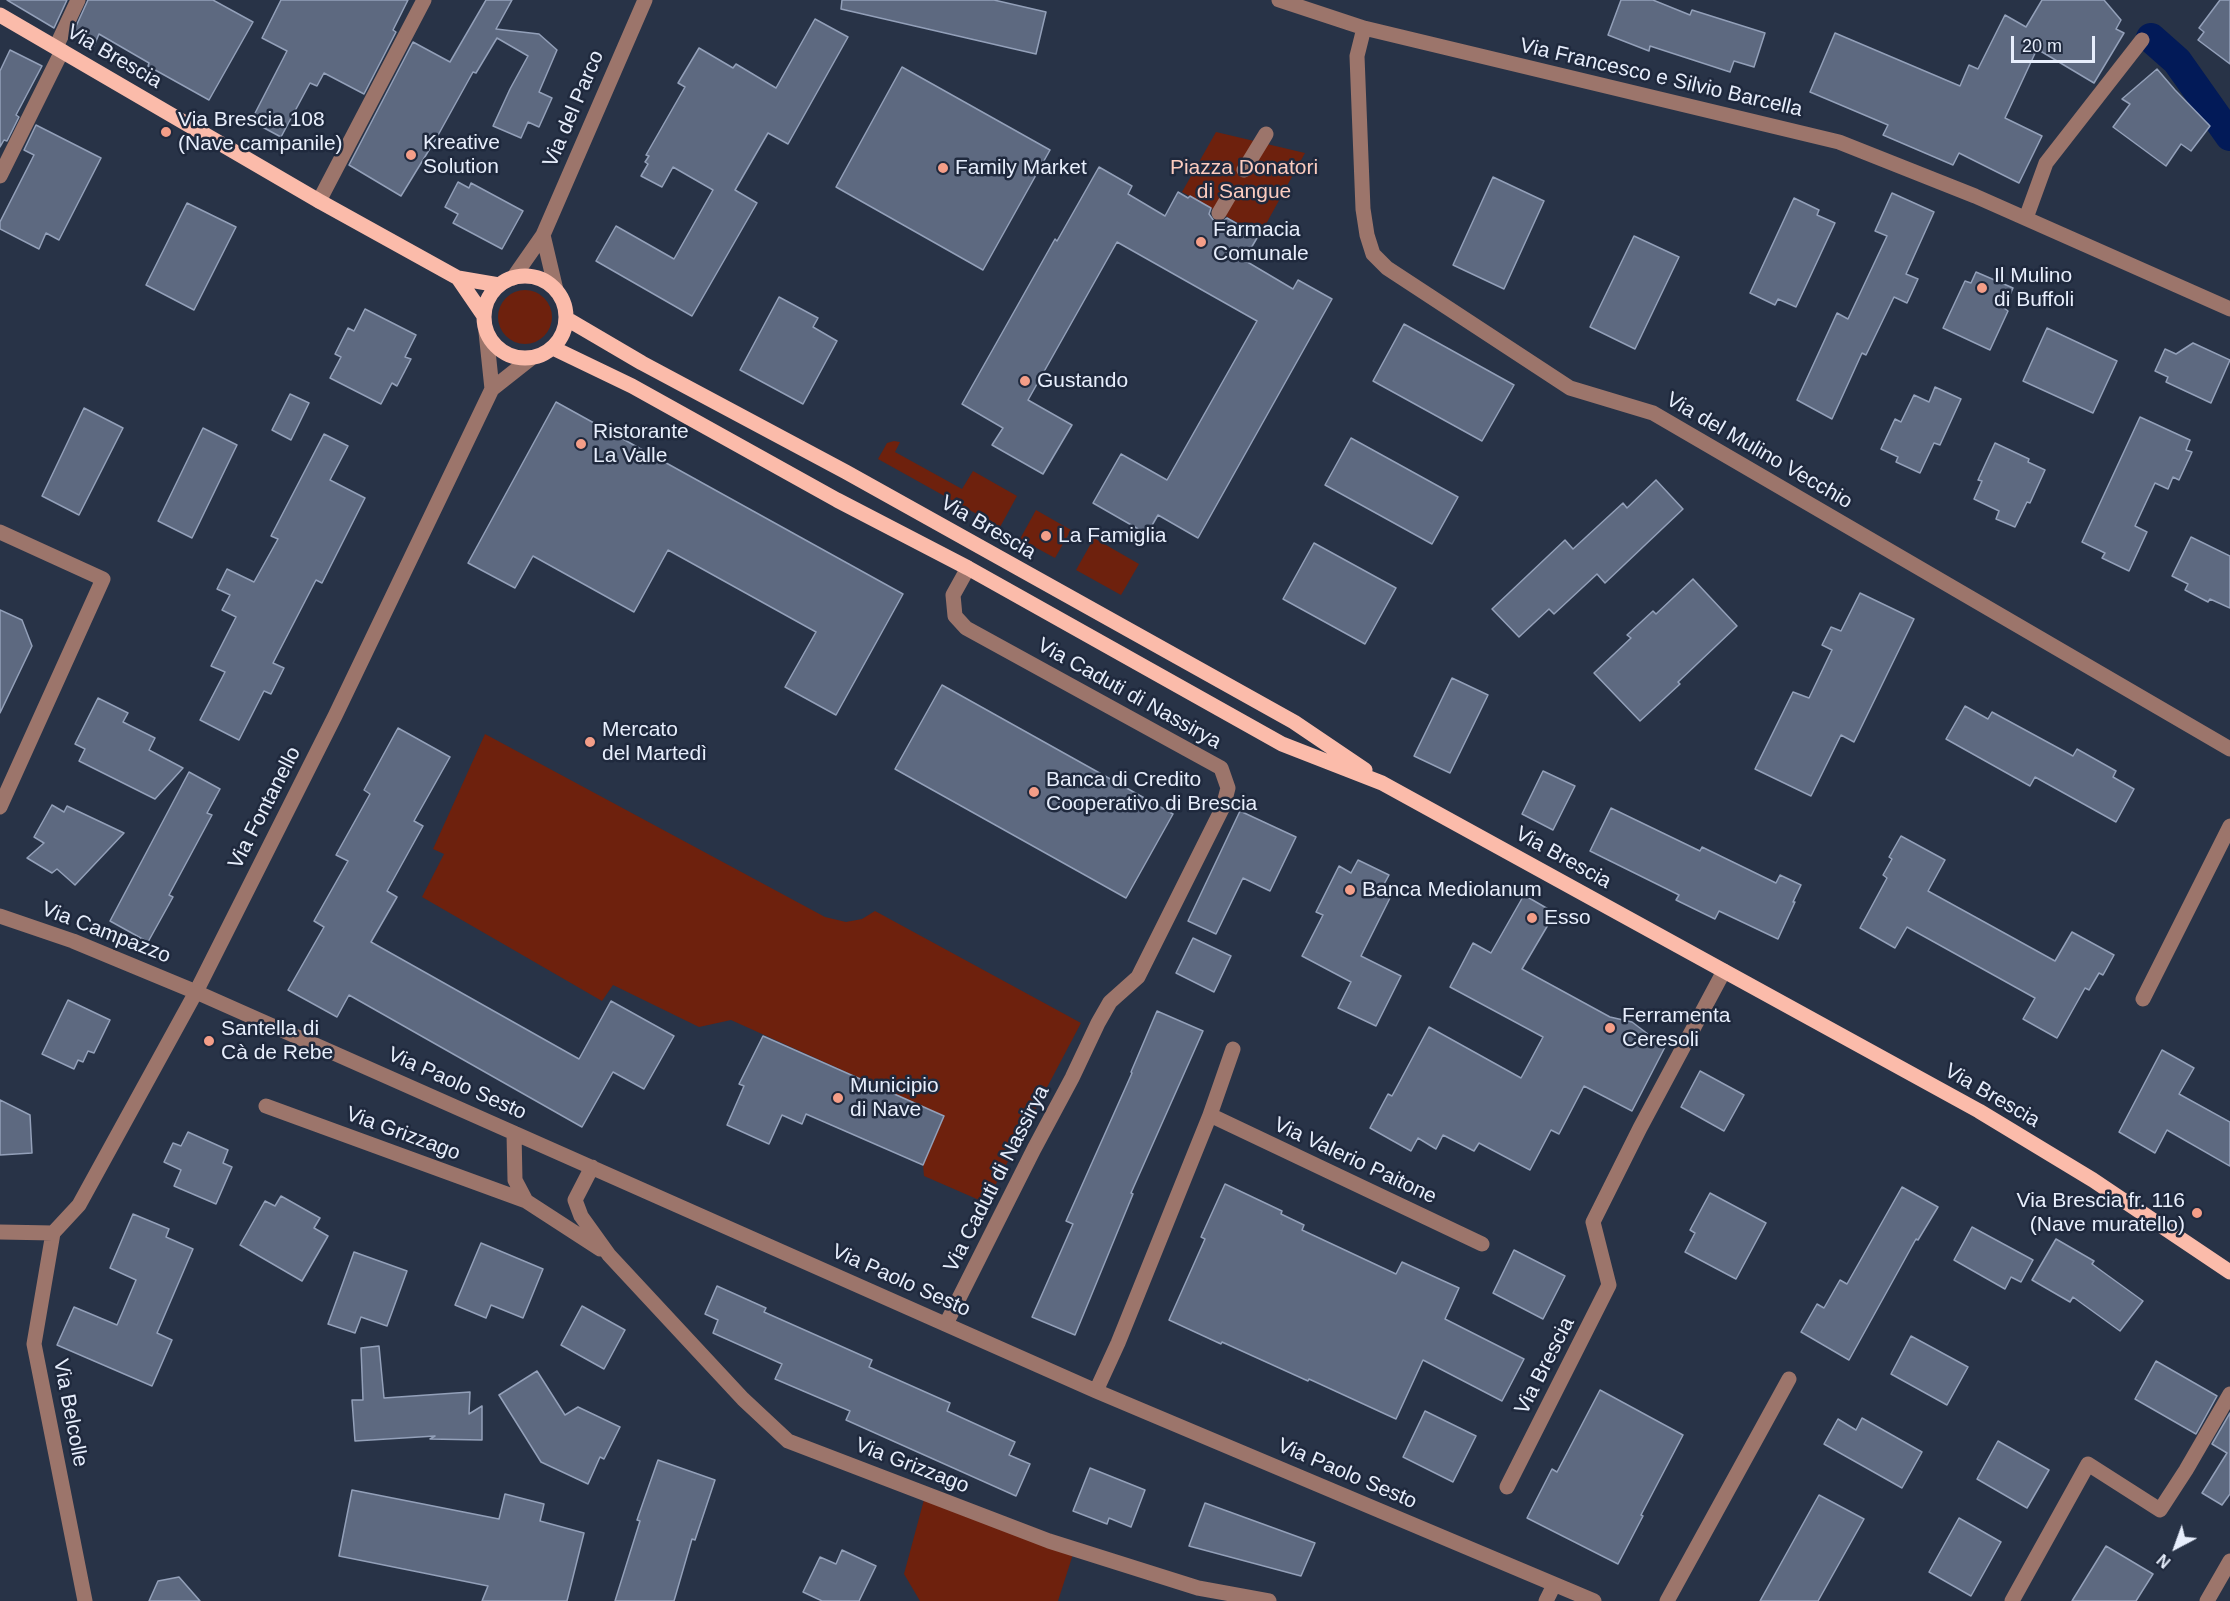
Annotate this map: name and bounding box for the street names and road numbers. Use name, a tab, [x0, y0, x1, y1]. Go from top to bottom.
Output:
street label: Via Brescia	[62, 20, 166, 94]
street label: Via Francesco e Silvio Barcella	[1517, 33, 1805, 123]
street label: Via del Parco	[538, 47, 610, 171]
street label: Via del Mulino Vecchio	[1661, 387, 1857, 515]
street label: Via Brescia	[936, 491, 1040, 565]
street label: Via Caduti di Nassirya	[1033, 633, 1225, 755]
street label: Via Fontanello	[223, 743, 307, 873]
street label: Via Brescia	[1511, 821, 1615, 895]
street label: Via Campazzo	[38, 897, 174, 969]
street label: Via Paolo Sesto	[384, 1042, 530, 1126]
street label: Via Brescia	[1940, 1059, 2044, 1133]
street label: Via Caduti di Nassirya	[939, 1081, 1055, 1277]
street label: Via Grizzago	[342, 1102, 464, 1166]
street label: Via Valerio Paitone	[1270, 1112, 1440, 1210]
street label: Via Paolo Sesto	[828, 1239, 974, 1323]
street label: Via Brescia	[1510, 1313, 1580, 1419]
street label: Via Belcolle	[47, 1357, 93, 1469]
street label: Via Grizzago	[852, 1433, 972, 1499]
street label: Via Paolo Sesto	[1273, 1433, 1421, 1515]

